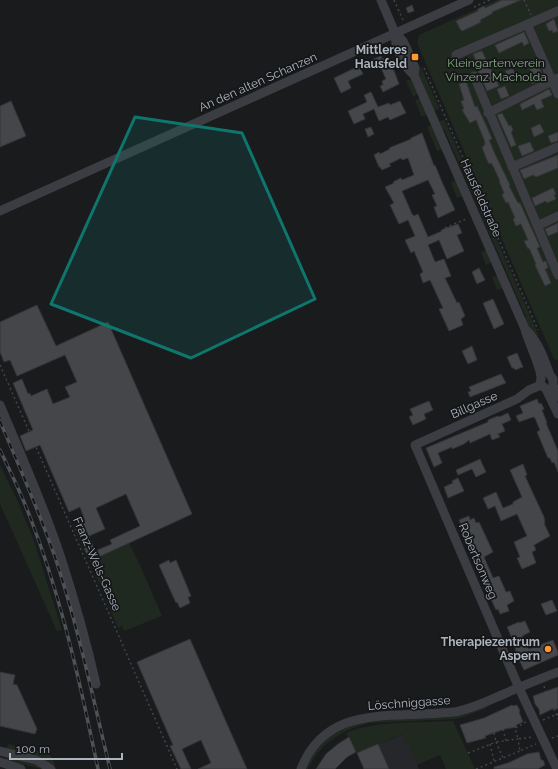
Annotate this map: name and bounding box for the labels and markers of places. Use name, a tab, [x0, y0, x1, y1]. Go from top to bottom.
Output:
place label: Mittleres Hausfeld	[355, 43, 407, 71]
marker: Mittleres Hausfeld	[410, 52, 420, 62]
place label: Therapiezentrum Aspern	[441, 635, 540, 663]
marker: Therapiezentrum Aspern	[543, 644, 553, 654]

